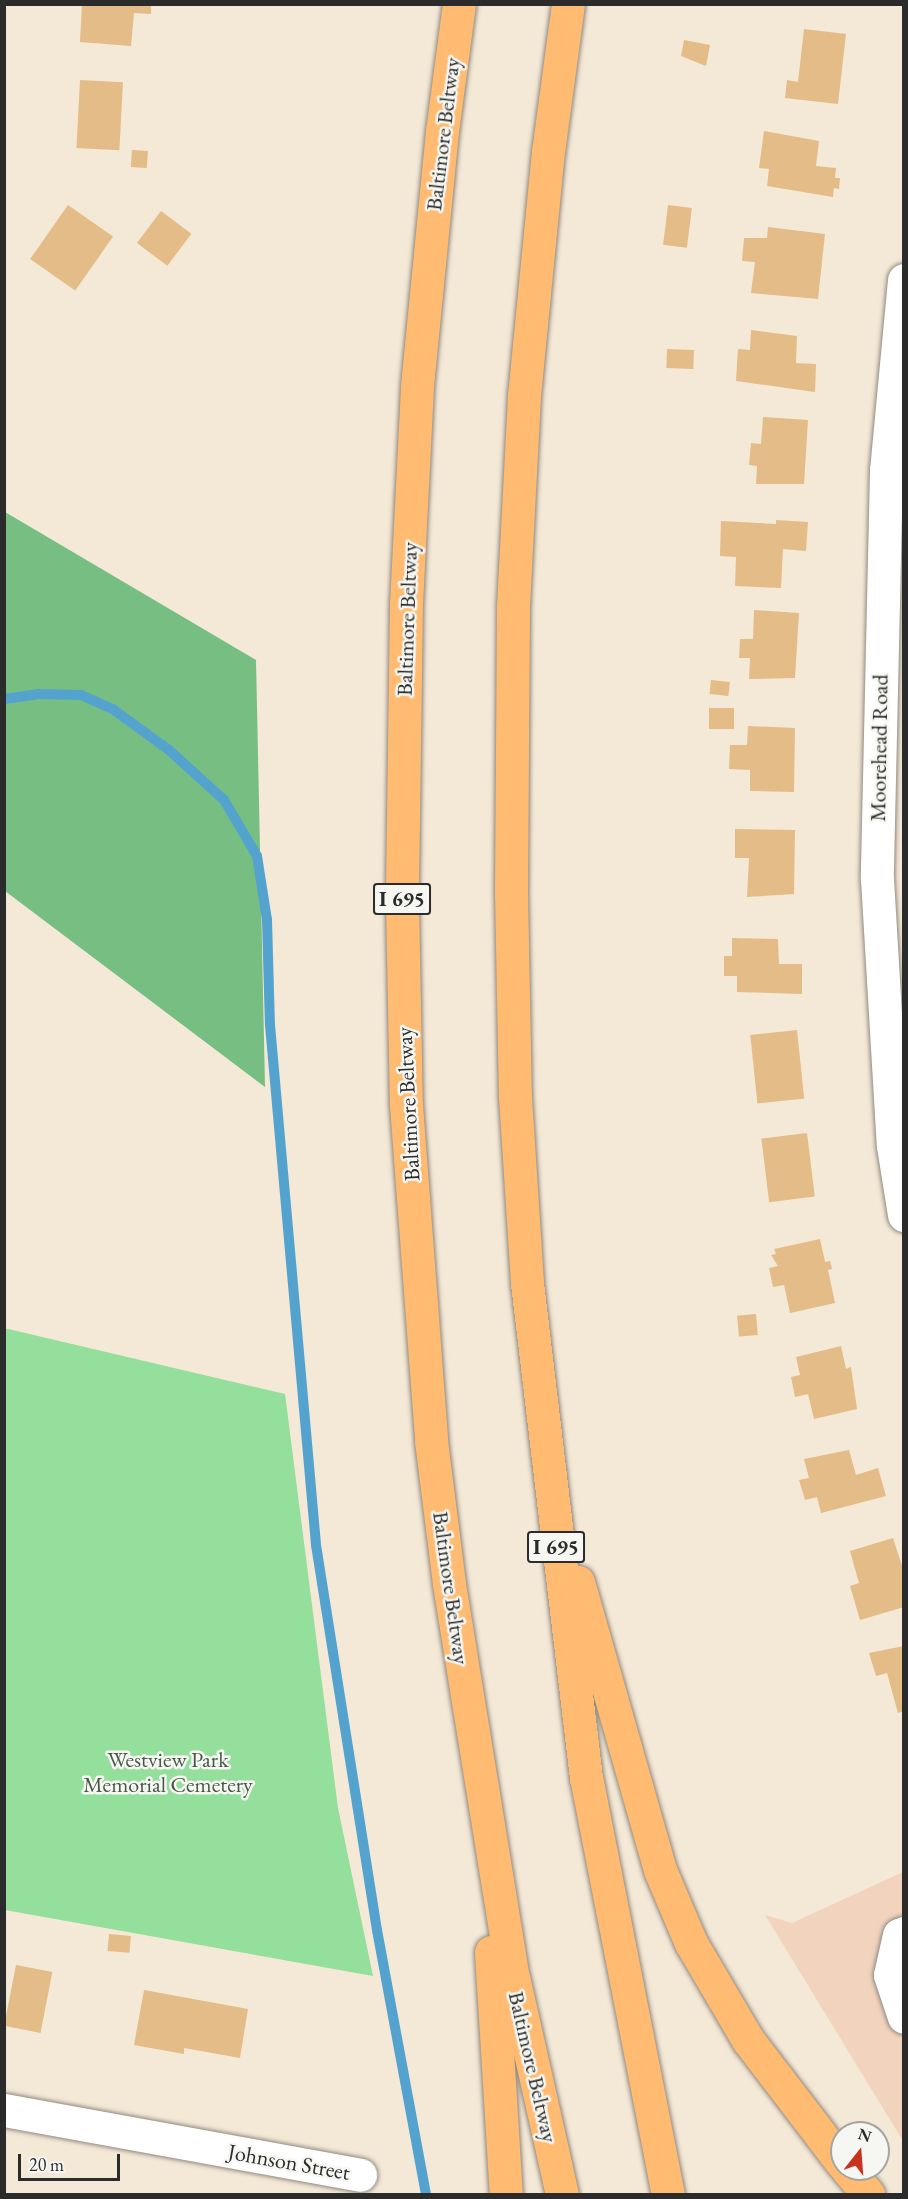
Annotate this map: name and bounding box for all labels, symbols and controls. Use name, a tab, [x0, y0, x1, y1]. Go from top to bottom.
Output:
street label: Baltimore Beltway	[421, 56, 465, 212]
street label: Baltimore Beltway	[391, 541, 423, 697]
street label: Moorehead Road	[865, 674, 893, 822]
road number: I 695	[372, 881, 432, 917]
street label: Baltimore Beltway	[391, 1026, 425, 1182]
street label: Baltimore Beltway	[427, 1510, 475, 1666]
road number: I 695	[526, 1529, 586, 1565]
park label: Westview Park Memorial Cemetery	[83, 1746, 253, 1798]
street label: Baltimore Beltway	[503, 1989, 563, 2145]
north arrow	[830, 2121, 890, 2181]
text: N	[856, 2123, 874, 2147]
street label: Johnson Street	[226, 2138, 352, 2186]
scale bar	[21, 2142, 123, 2180]
text: 20 m	[29, 2153, 64, 2176]

